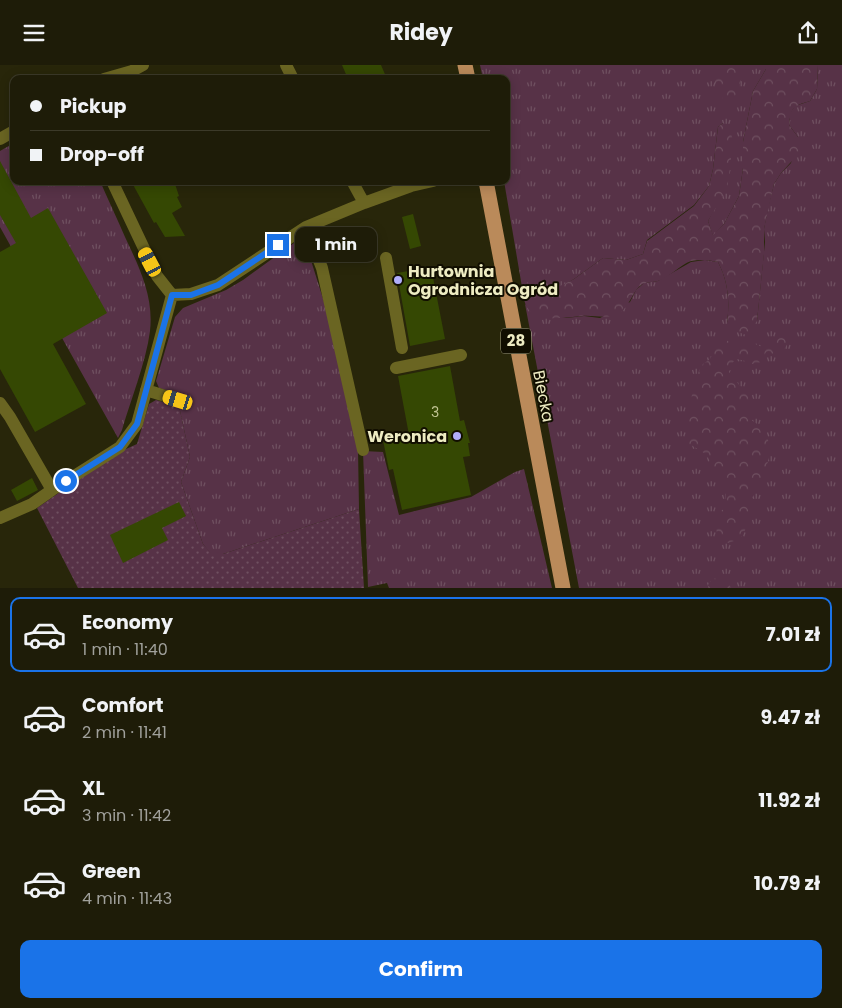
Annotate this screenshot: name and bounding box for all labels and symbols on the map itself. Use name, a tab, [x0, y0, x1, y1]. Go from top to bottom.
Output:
callout: 1 min	[296, 227, 378, 263]
route end	[267, 234, 289, 256]
car	[136, 245, 163, 279]
place label: Hurtownia Ogrodnicza Ogród	[408, 260, 558, 301]
marker: Hurtownia Ogrodnicza Ogród	[392, 274, 404, 286]
road number: 28	[501, 329, 531, 353]
street label: Biecka	[527, 368, 560, 424]
car	[161, 388, 194, 412]
house number: 3	[431, 402, 439, 422]
place label: Weronica	[367, 425, 447, 448]
marker: Weronica	[451, 430, 463, 442]
route start	[55, 470, 77, 492]

